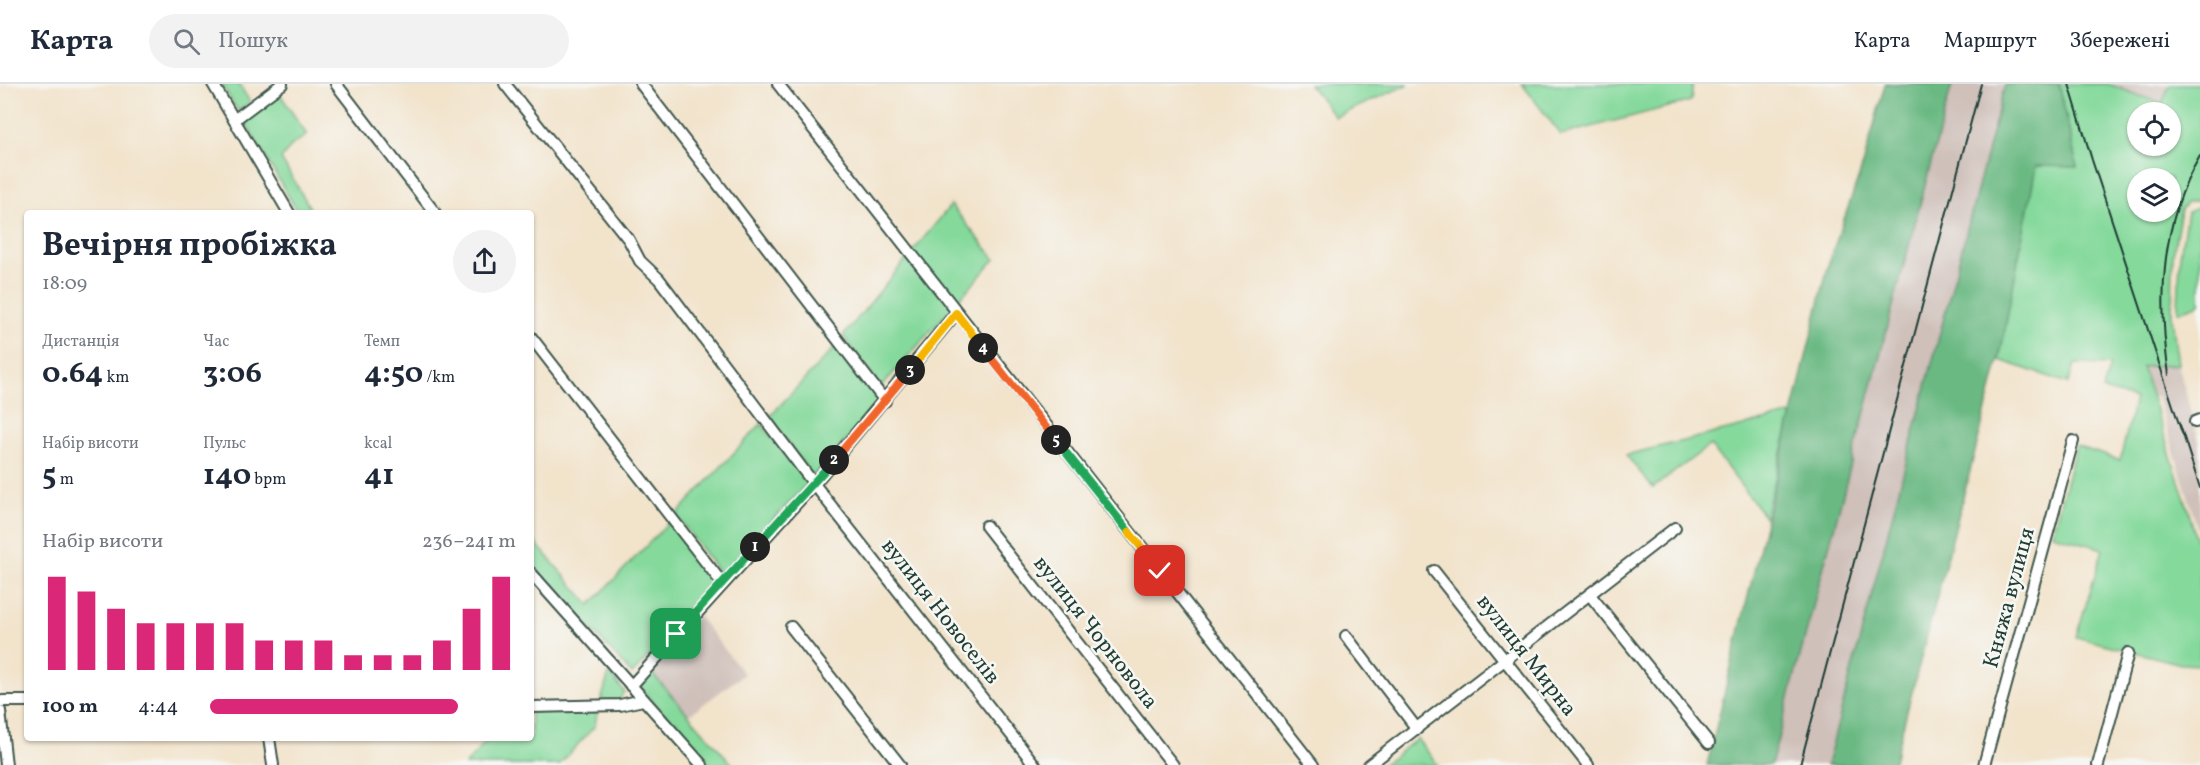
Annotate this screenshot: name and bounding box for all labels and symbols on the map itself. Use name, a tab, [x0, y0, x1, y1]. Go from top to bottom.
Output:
pin: 4	[968, 333, 998, 363]
pin: 3	[895, 355, 925, 385]
pin: 5	[1041, 425, 1071, 455]
pin: 2	[819, 445, 849, 475]
street label: Княжа вулиця	[1976, 524, 2044, 672]
pin: 1	[740, 532, 770, 562]
street label: вулиця Новоселів	[873, 532, 1007, 692]
pin	[1134, 545, 1185, 596]
street label: вулиця Чорновола	[1025, 550, 1165, 716]
street label: вулиця Мирна	[1468, 588, 1584, 724]
pin	[650, 608, 701, 659]

